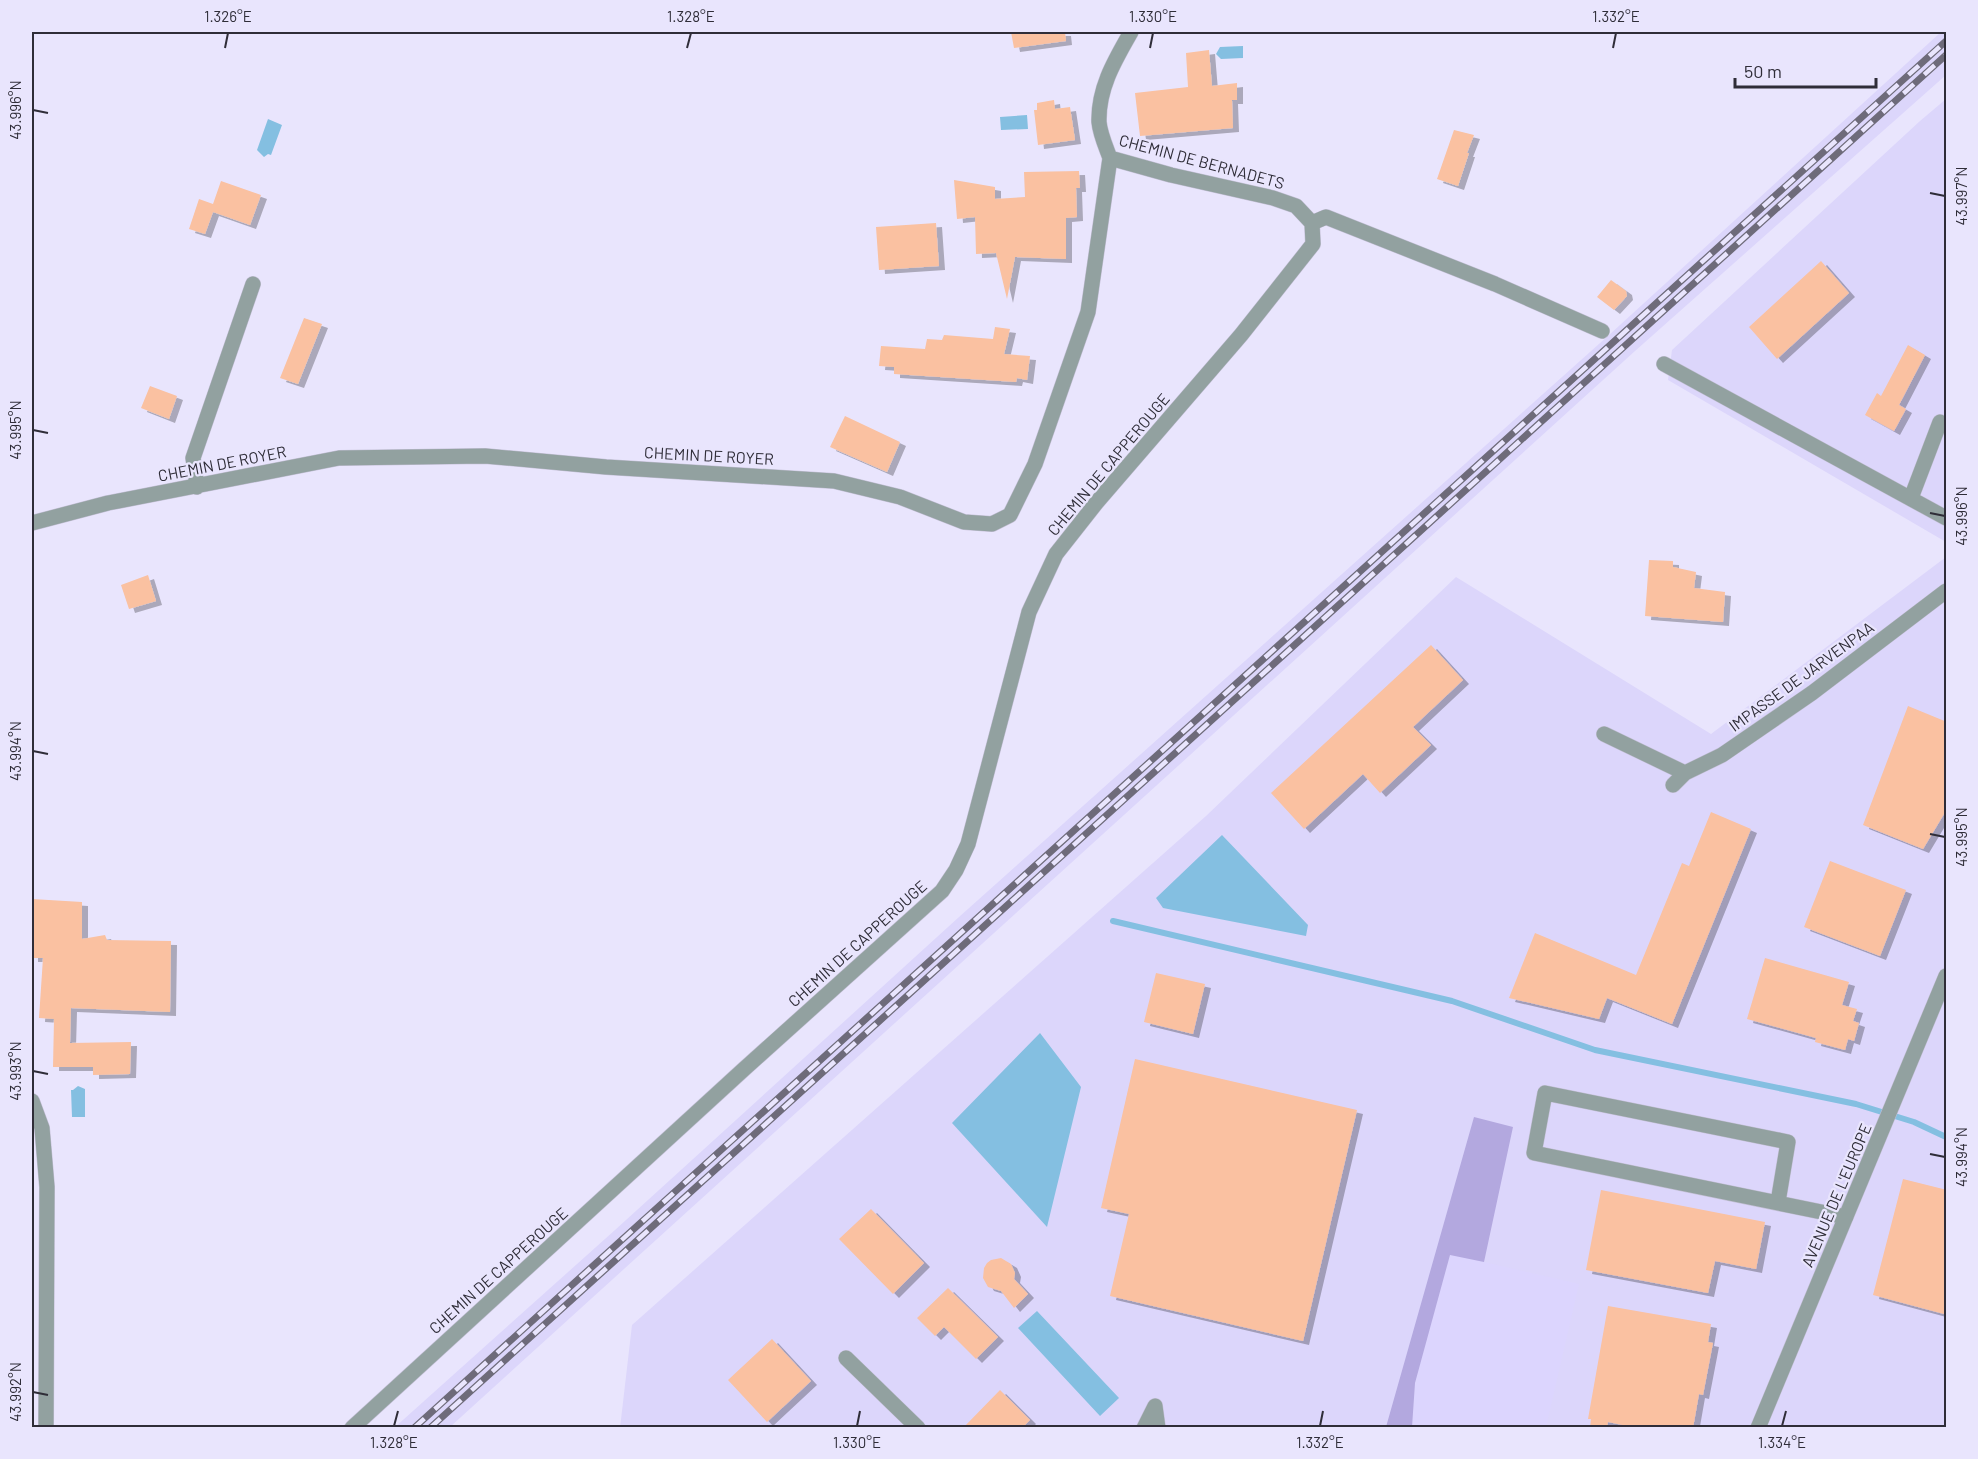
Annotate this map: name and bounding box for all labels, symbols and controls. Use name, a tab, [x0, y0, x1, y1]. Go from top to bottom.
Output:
text: 1.326°E	[204, 7, 252, 25]
text: 1.328°E	[667, 7, 715, 25]
text: 1.330°E	[1129, 7, 1177, 25]
text: 1.332°E	[1592, 7, 1640, 25]
scale bar	[1735, 51, 1876, 89]
text: 50 m	[1744, 60, 1782, 82]
text: 43.996°N	[6, 80, 24, 140]
street label: CHEMIN DE BERNADETS	[1117, 130, 1287, 192]
text: 43.997°N	[1952, 167, 1970, 225]
street label: CHEMIN DE CAPPEROUGE	[1043, 389, 1173, 539]
text: 43.995°N	[6, 400, 24, 460]
street label: CHEMIN DE ROYER	[156, 441, 288, 485]
street label: CHEMIN DE ROYER	[644, 442, 775, 468]
text: 43.996°N	[1952, 486, 1970, 546]
street label: IMPASSE DE JARVENPAA	[1725, 617, 1877, 735]
text: 43.994°N	[6, 721, 24, 781]
text: 43.995°N	[1952, 807, 1970, 867]
street label: CHEMIN DE CAPPEROUGE	[784, 876, 930, 1010]
text: 43.993°N	[6, 1041, 24, 1101]
street label: AVENUE DE L'EUROPE	[1797, 1120, 1875, 1270]
text: 43.994°N	[1952, 1127, 1970, 1187]
street label: CHEMIN DE CAPPEROUGE	[425, 1203, 571, 1337]
text: 43.992°N	[6, 1362, 24, 1422]
text: 1.328°E	[370, 1433, 418, 1451]
text: 1.330°E	[833, 1433, 881, 1451]
text: 1.332°E	[1296, 1433, 1344, 1451]
text: 1.334°E	[1758, 1433, 1806, 1451]

